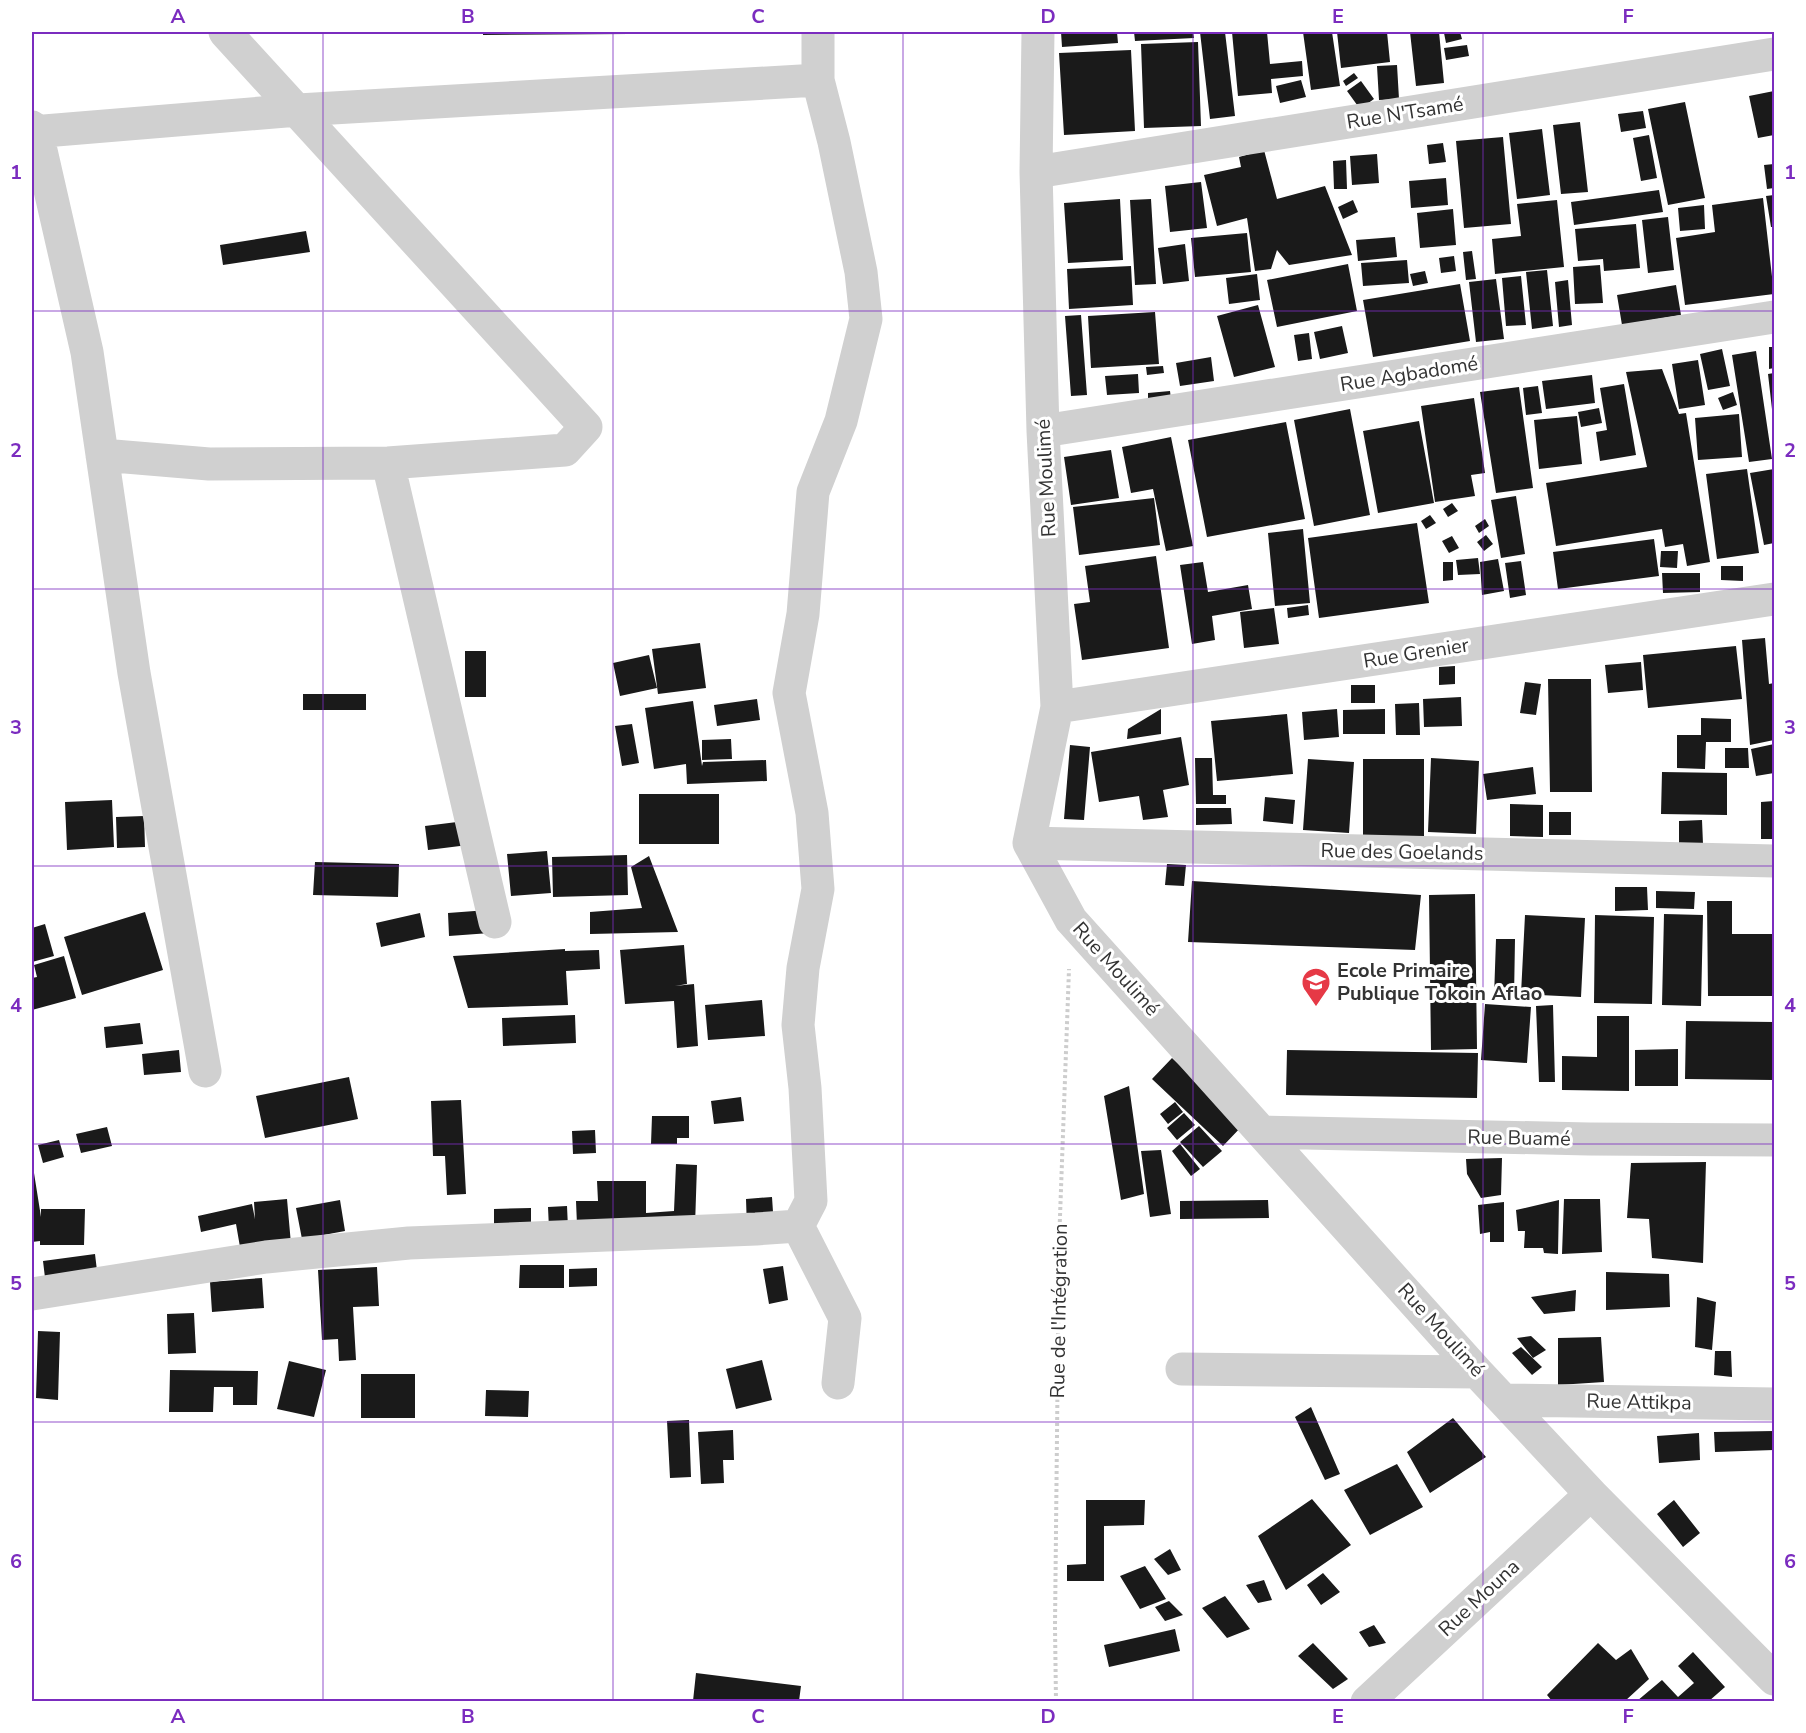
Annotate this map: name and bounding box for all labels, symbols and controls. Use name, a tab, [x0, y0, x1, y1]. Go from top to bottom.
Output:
text: A	[171, 3, 186, 30]
text: B	[461, 3, 475, 30]
text: C	[751, 3, 765, 30]
text: D	[1040, 3, 1056, 30]
text: E	[1332, 3, 1344, 30]
text: F	[1622, 3, 1634, 30]
street label: Rue N'Tsamé	[1345, 90, 1465, 136]
text: 1	[10, 159, 22, 186]
text: 1	[1784, 159, 1796, 186]
street label: Rue Agbadomé	[1338, 350, 1480, 398]
street label: Rue Moulimé	[1029, 418, 1063, 538]
text: 2	[10, 437, 22, 464]
text: 2	[1784, 437, 1796, 464]
street label: Rue Grenier	[1361, 631, 1471, 675]
text: 3	[10, 714, 22, 741]
text: 3	[1784, 714, 1796, 741]
street label: Rue des Goelands	[1320, 837, 1484, 867]
street label: Rue Moulimé	[1066, 916, 1166, 1022]
place label: Ecole Primaire Publique Tokoin Aflao	[1337, 957, 1542, 1007]
school or university icon: Ecole Primaire Publique Tokoin Aflao	[1300, 966, 1332, 1008]
text: 4	[10, 992, 22, 1019]
text: 4	[1784, 992, 1796, 1019]
street label: Rue Buamé	[1467, 1124, 1571, 1152]
street label: Rue de l'Intégration	[1044, 1223, 1074, 1399]
text: 5	[10, 1270, 22, 1297]
text: 5	[1784, 1270, 1796, 1297]
street label: Rue Moulimé	[1391, 1277, 1491, 1383]
street label: Rue Attikpa	[1586, 1388, 1692, 1416]
text: 6	[10, 1548, 22, 1575]
text: 6	[1784, 1548, 1796, 1575]
street label: Rue Mouna	[1433, 1553, 1525, 1643]
text: A	[171, 1703, 186, 1730]
text: B	[461, 1703, 475, 1730]
text: C	[751, 1703, 765, 1730]
text: D	[1040, 1703, 1056, 1730]
text: E	[1332, 1703, 1344, 1730]
text: F	[1622, 1703, 1634, 1730]

